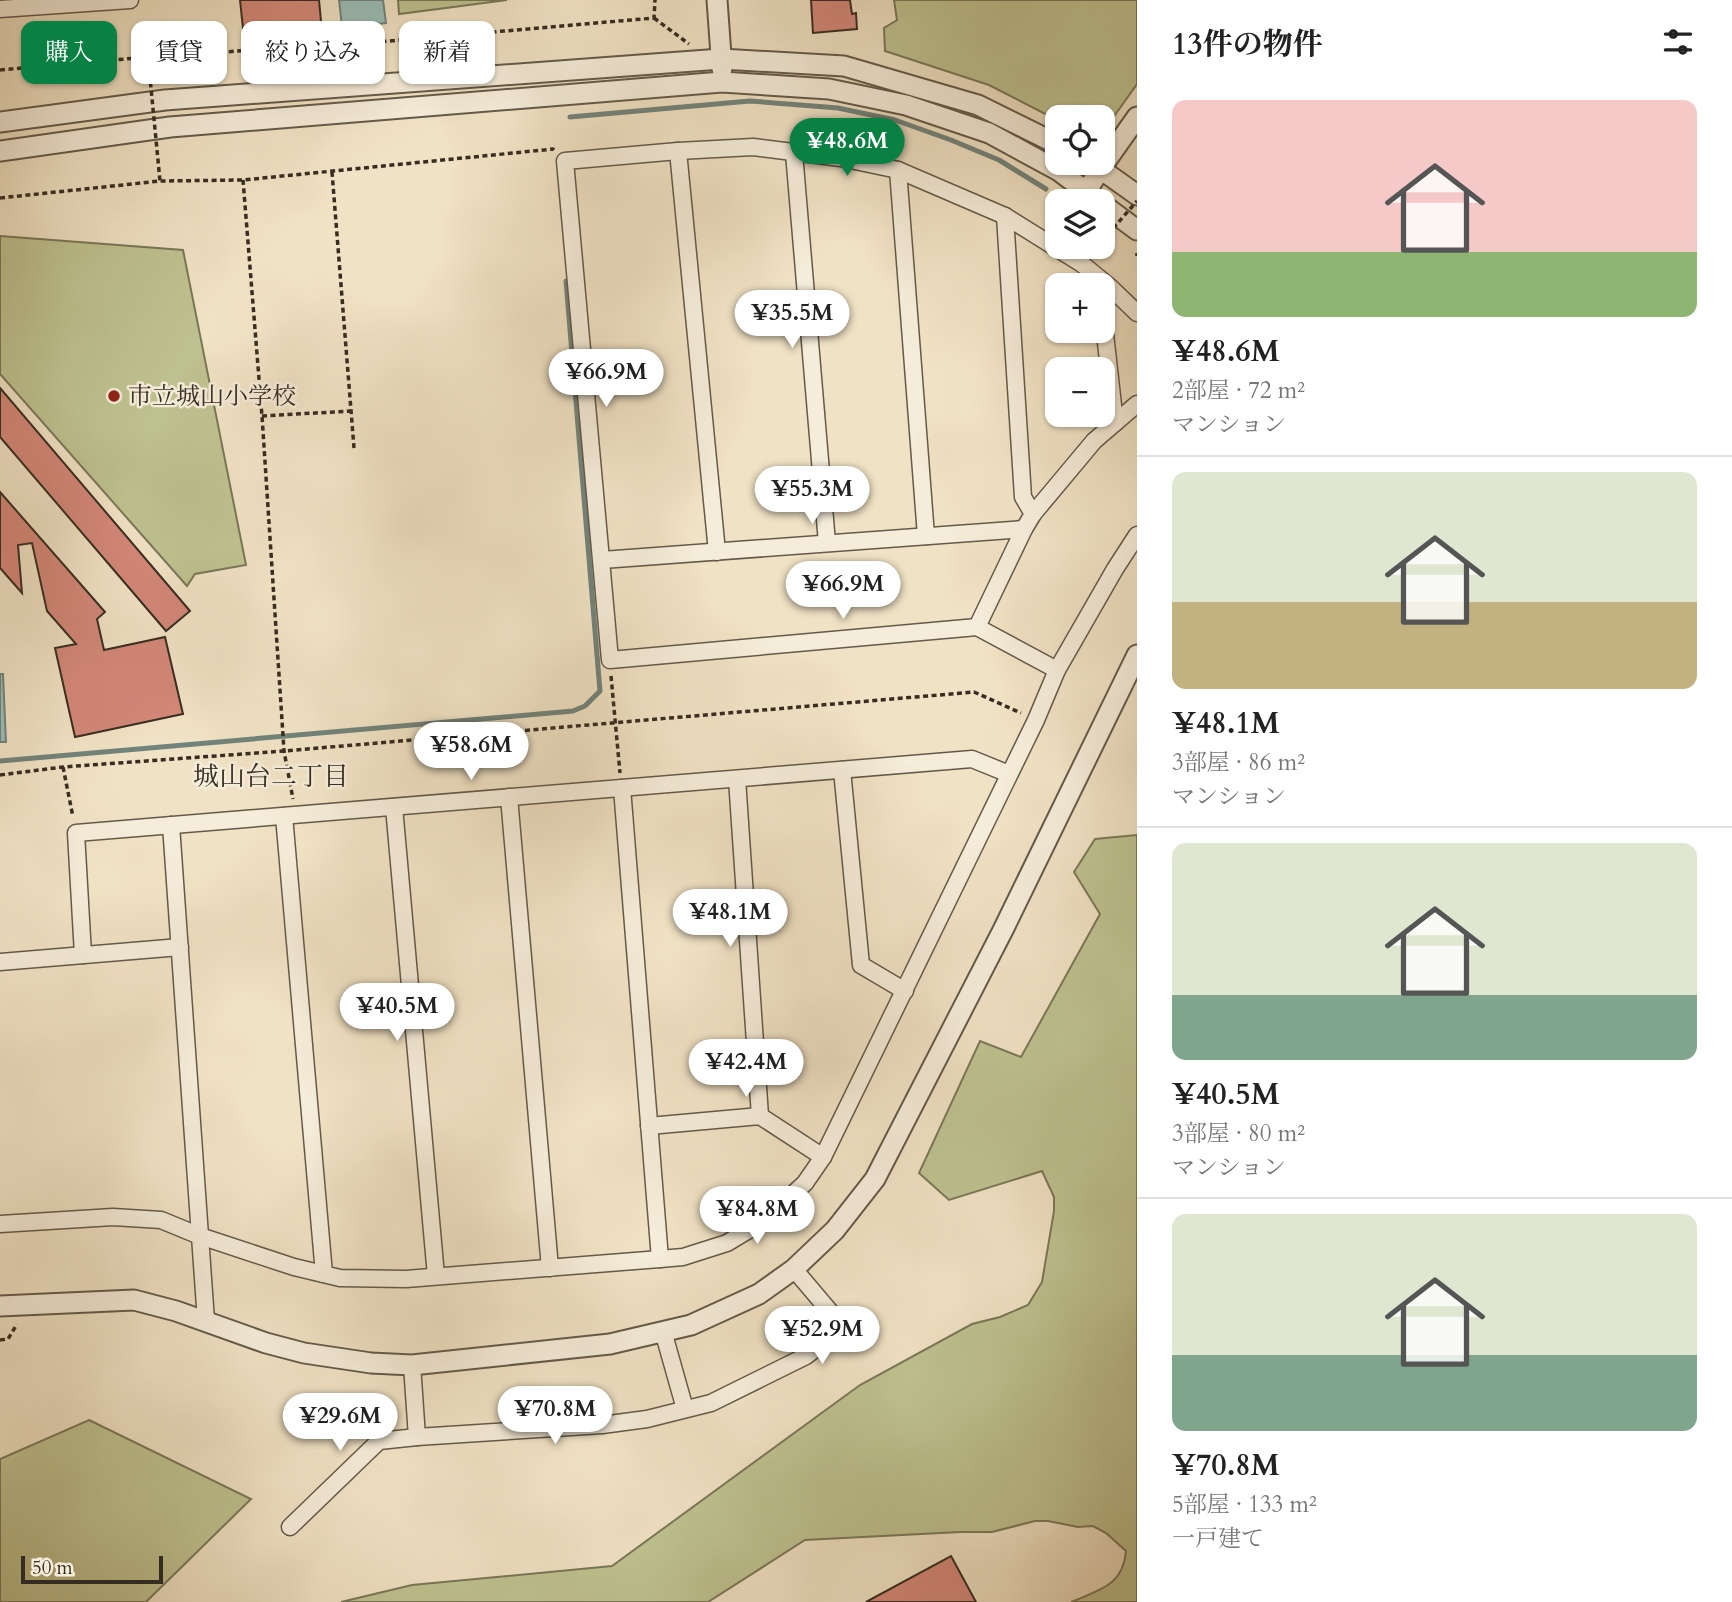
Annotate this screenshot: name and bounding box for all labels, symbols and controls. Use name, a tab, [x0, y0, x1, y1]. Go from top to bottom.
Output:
chip: 購入	[21, 21, 117, 84]
chip: 賃貸	[131, 21, 227, 84]
chip: 絞り込み	[241, 21, 385, 84]
chip: 新着	[399, 21, 495, 84]
icon: filters	[1659, 23, 1697, 61]
text: 13件の物件	[1172, 24, 1323, 65]
map controls	[1045, 105, 1115, 427]
button: locate	[1045, 105, 1115, 175]
pin: ¥48.6M	[790, 118, 904, 178]
text: ¥48.6M	[806, 125, 888, 156]
icon: home	[1372, 145, 1498, 271]
button: layers	[1045, 189, 1115, 259]
button: +	[1045, 273, 1115, 343]
pin: ¥35.5M	[735, 290, 849, 350]
text: ¥35.5M	[751, 297, 833, 328]
text: ¥48.6M	[1172, 331, 1280, 372]
pin: ¥66.9M	[549, 350, 663, 409]
text: ¥66.9M	[565, 356, 647, 387]
button: −	[1045, 357, 1115, 427]
text: 2部屋 · 72 m²	[1172, 375, 1305, 406]
place label: 市立城山小学校	[128, 380, 296, 413]
marker: 市立城山小学校	[106, 388, 122, 404]
text: マンション	[1172, 409, 1286, 440]
pin: ¥55.3M	[755, 466, 869, 526]
text: ¥55.3M	[771, 473, 853, 504]
icon: home	[1372, 517, 1498, 643]
pin: ¥66.9M	[786, 562, 900, 621]
text: ¥66.9M	[802, 568, 884, 599]
text: ¥48.1M	[1172, 703, 1280, 744]
pin: ¥58.6M	[414, 722, 528, 782]
text: ¥58.6M	[430, 729, 512, 760]
text: 3部屋 · 86 m²	[1172, 747, 1305, 778]
district label: 城山台二丁目	[193, 759, 349, 794]
text: マンション	[1172, 781, 1286, 812]
icon: home	[1372, 888, 1498, 1014]
pin: ¥48.1M	[673, 890, 787, 949]
text: ¥48.1M	[689, 896, 771, 927]
pin: ¥40.5M	[340, 984, 454, 1043]
text: ¥40.5M	[356, 990, 438, 1021]
pin: ¥42.4M	[689, 1040, 803, 1099]
text: ¥42.4M	[705, 1046, 787, 1077]
text: ¥40.5M	[1172, 1074, 1280, 1115]
text: 3部屋 · 80 m²	[1172, 1118, 1305, 1149]
text: マンション	[1172, 1152, 1286, 1183]
pin: ¥84.8M	[700, 1186, 814, 1246]
text: ¥84.8M	[716, 1193, 798, 1224]
icon: home	[1372, 1259, 1498, 1385]
pin: ¥52.9M	[765, 1306, 879, 1366]
text: ¥52.9M	[781, 1313, 863, 1344]
pin: ¥70.8M	[498, 1386, 612, 1446]
text: ¥70.8M	[514, 1393, 596, 1424]
pin: ¥29.6M	[283, 1394, 397, 1453]
text: ¥29.6M	[299, 1400, 381, 1431]
text: ¥70.8M	[1172, 1445, 1280, 1486]
text: 5部屋 · 133 m²	[1172, 1489, 1317, 1520]
text: 一戸建て	[1172, 1523, 1264, 1554]
scale bar	[21, 1553, 163, 1585]
text: 50 m	[32, 1555, 73, 1581]

